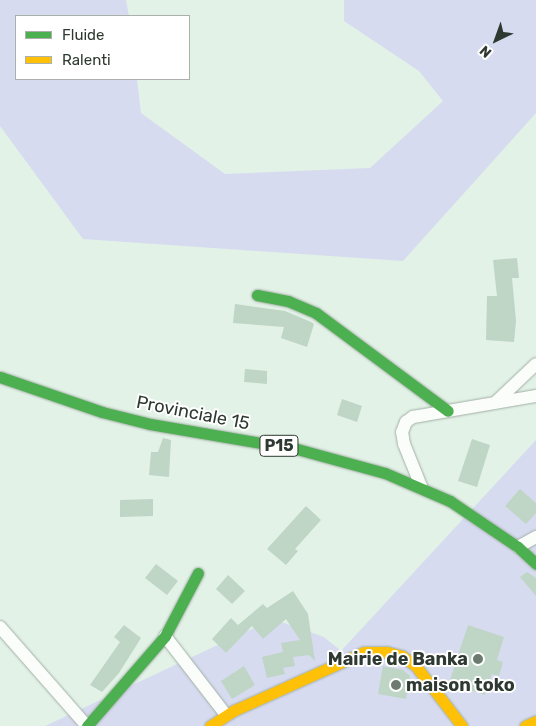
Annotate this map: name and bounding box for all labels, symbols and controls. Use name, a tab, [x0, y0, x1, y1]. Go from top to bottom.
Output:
legend	[15, 15, 190, 80]
north arrow	[471, 15, 521, 65]
text: Fluide	[62, 26, 104, 44]
text: N	[476, 42, 495, 61]
text: Ralenti	[62, 51, 111, 69]
street label: Provinciale 15	[135, 391, 251, 435]
road number: P15	[259, 432, 299, 460]
place label: Mairie de Banka	[328, 648, 468, 670]
marker: Mairie de Banka	[472, 653, 484, 665]
place label: maison toko	[406, 674, 515, 696]
marker: maison toko	[390, 679, 402, 691]

